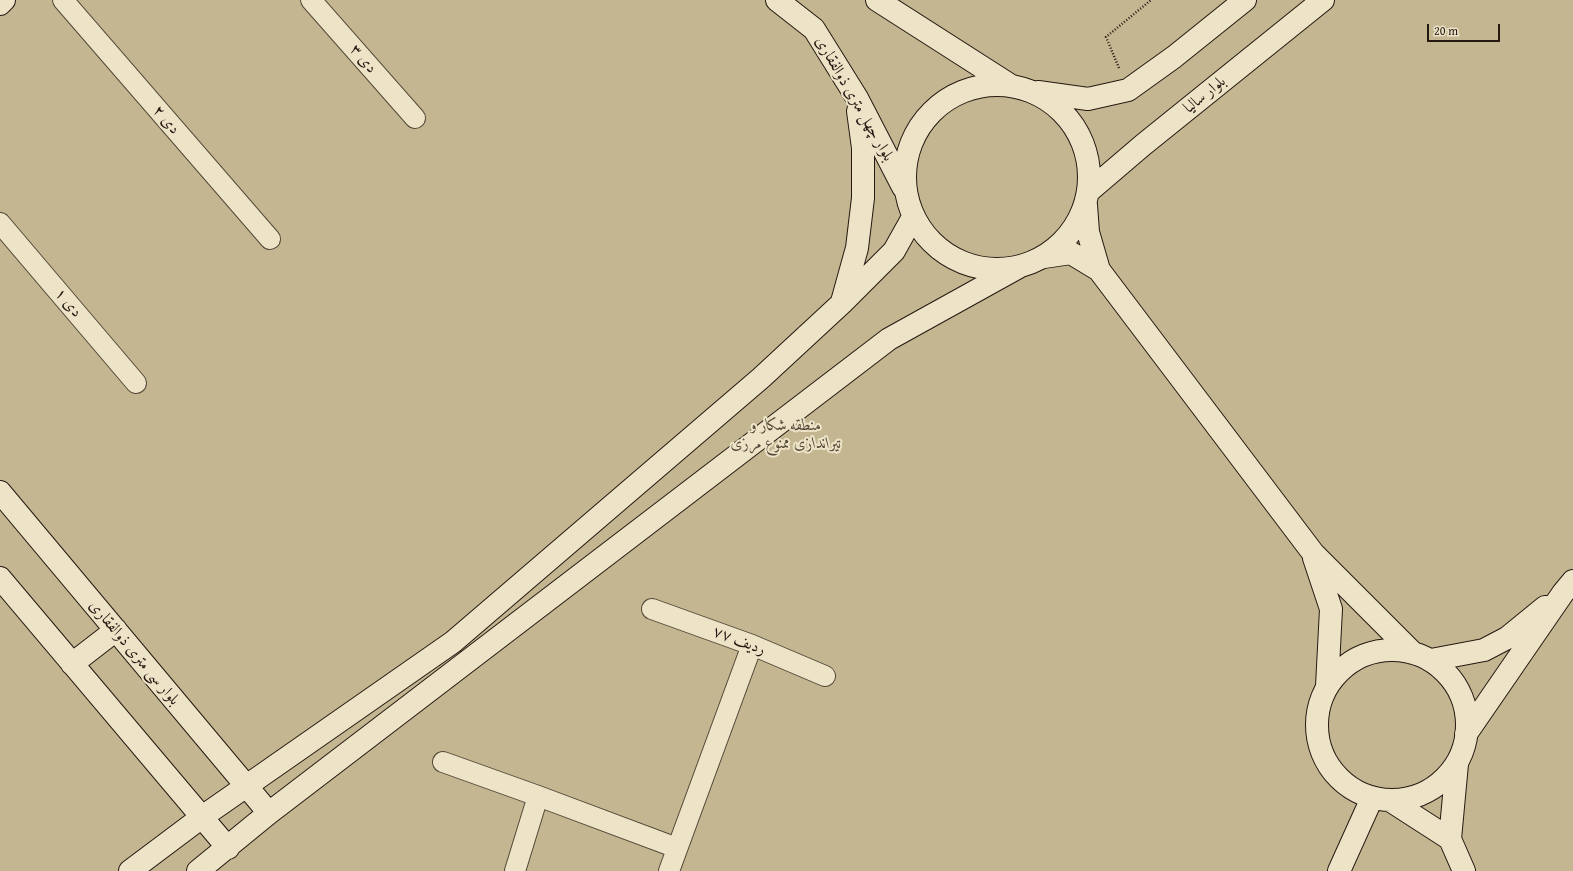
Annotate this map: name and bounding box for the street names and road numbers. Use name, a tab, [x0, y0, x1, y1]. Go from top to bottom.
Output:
street label: بلوار چهل متری ذوالفقاری	[810, 33, 898, 165]
street label: دی ۳	[345, 41, 381, 77]
street label: بلوار سالیا	[1180, 72, 1230, 118]
street label: دی ۲	[148, 102, 184, 138]
street label: دی ۱	[50, 284, 86, 322]
street label: بلوار سی متری ذوالفقاری	[84, 597, 184, 709]
street label: ردیف ۷۷	[710, 622, 768, 660]

